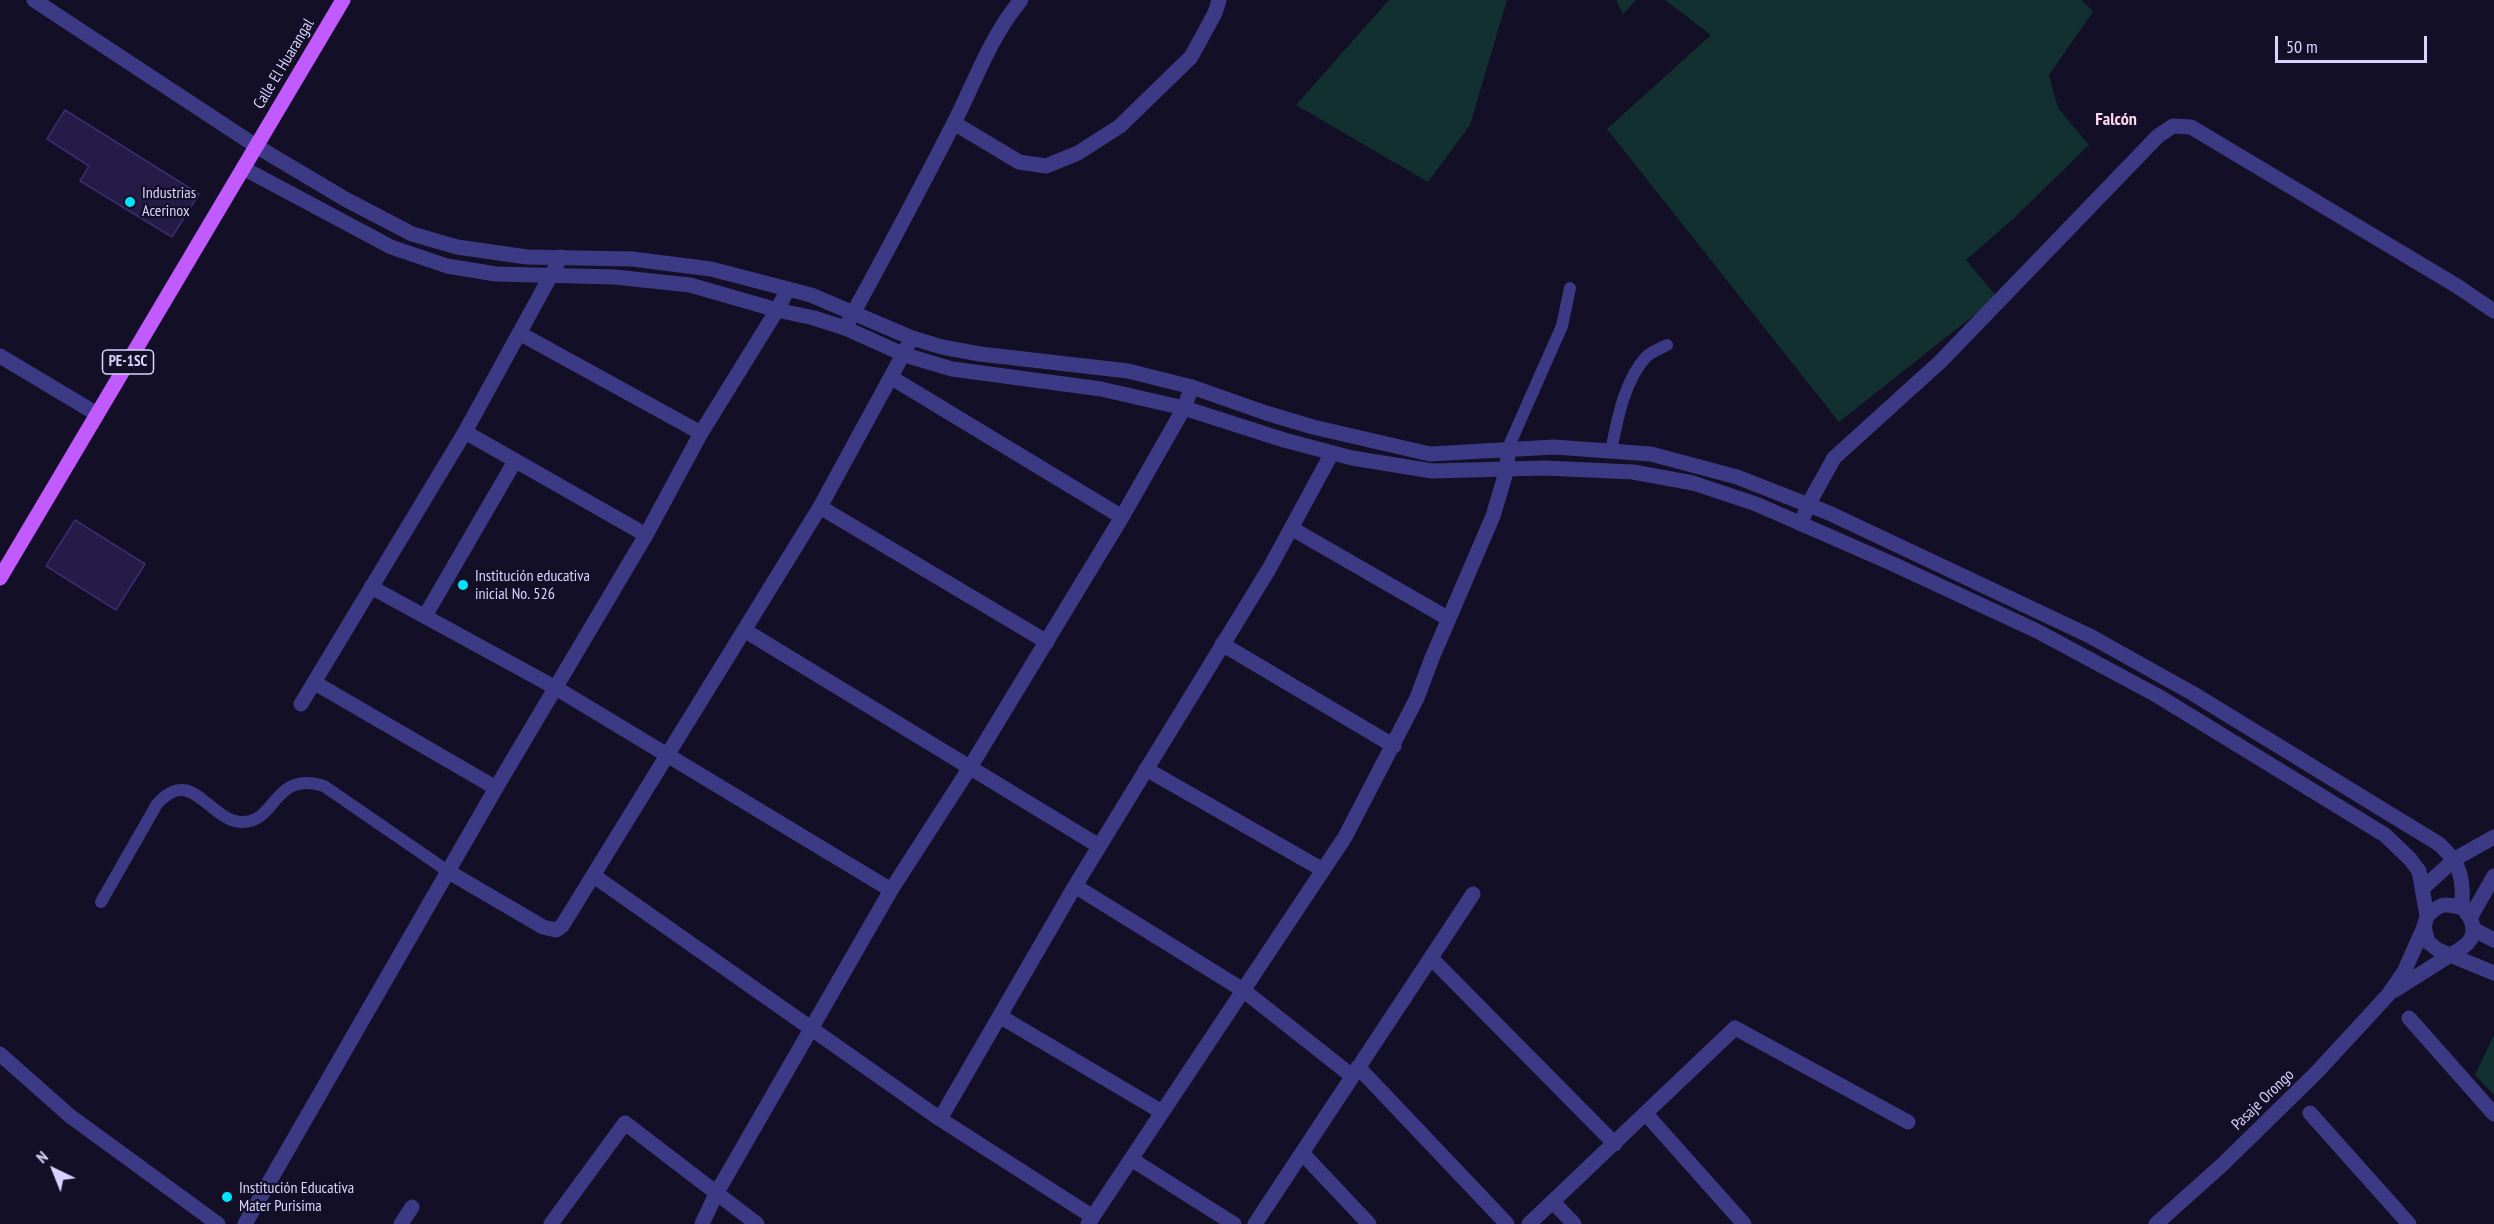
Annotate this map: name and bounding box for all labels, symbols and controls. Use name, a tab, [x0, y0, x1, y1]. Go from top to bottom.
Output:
street label: Calle El Huarangal	[250, 15, 318, 113]
scale bar	[2278, 24, 2430, 62]
text: 50 m	[2286, 35, 2318, 58]
district label: Falcón	[2095, 109, 2137, 131]
place label: Industrias Acerinox	[142, 183, 196, 221]
marker: Industrias Acerinox	[123, 195, 137, 209]
road number: PE-1SC	[102, 350, 154, 374]
place label: Institución educativa inicial No. 526	[475, 566, 590, 604]
marker: Institución educativa inicial No. 526	[456, 578, 470, 592]
street label: Pasaje Orongo	[2228, 1066, 2298, 1134]
north arrow	[24, 1140, 84, 1200]
text: N	[32, 1147, 52, 1167]
place label: Institución Educativa Mater Purisima	[239, 1178, 354, 1216]
marker: Institución Educativa Mater Purisima	[220, 1190, 234, 1204]

